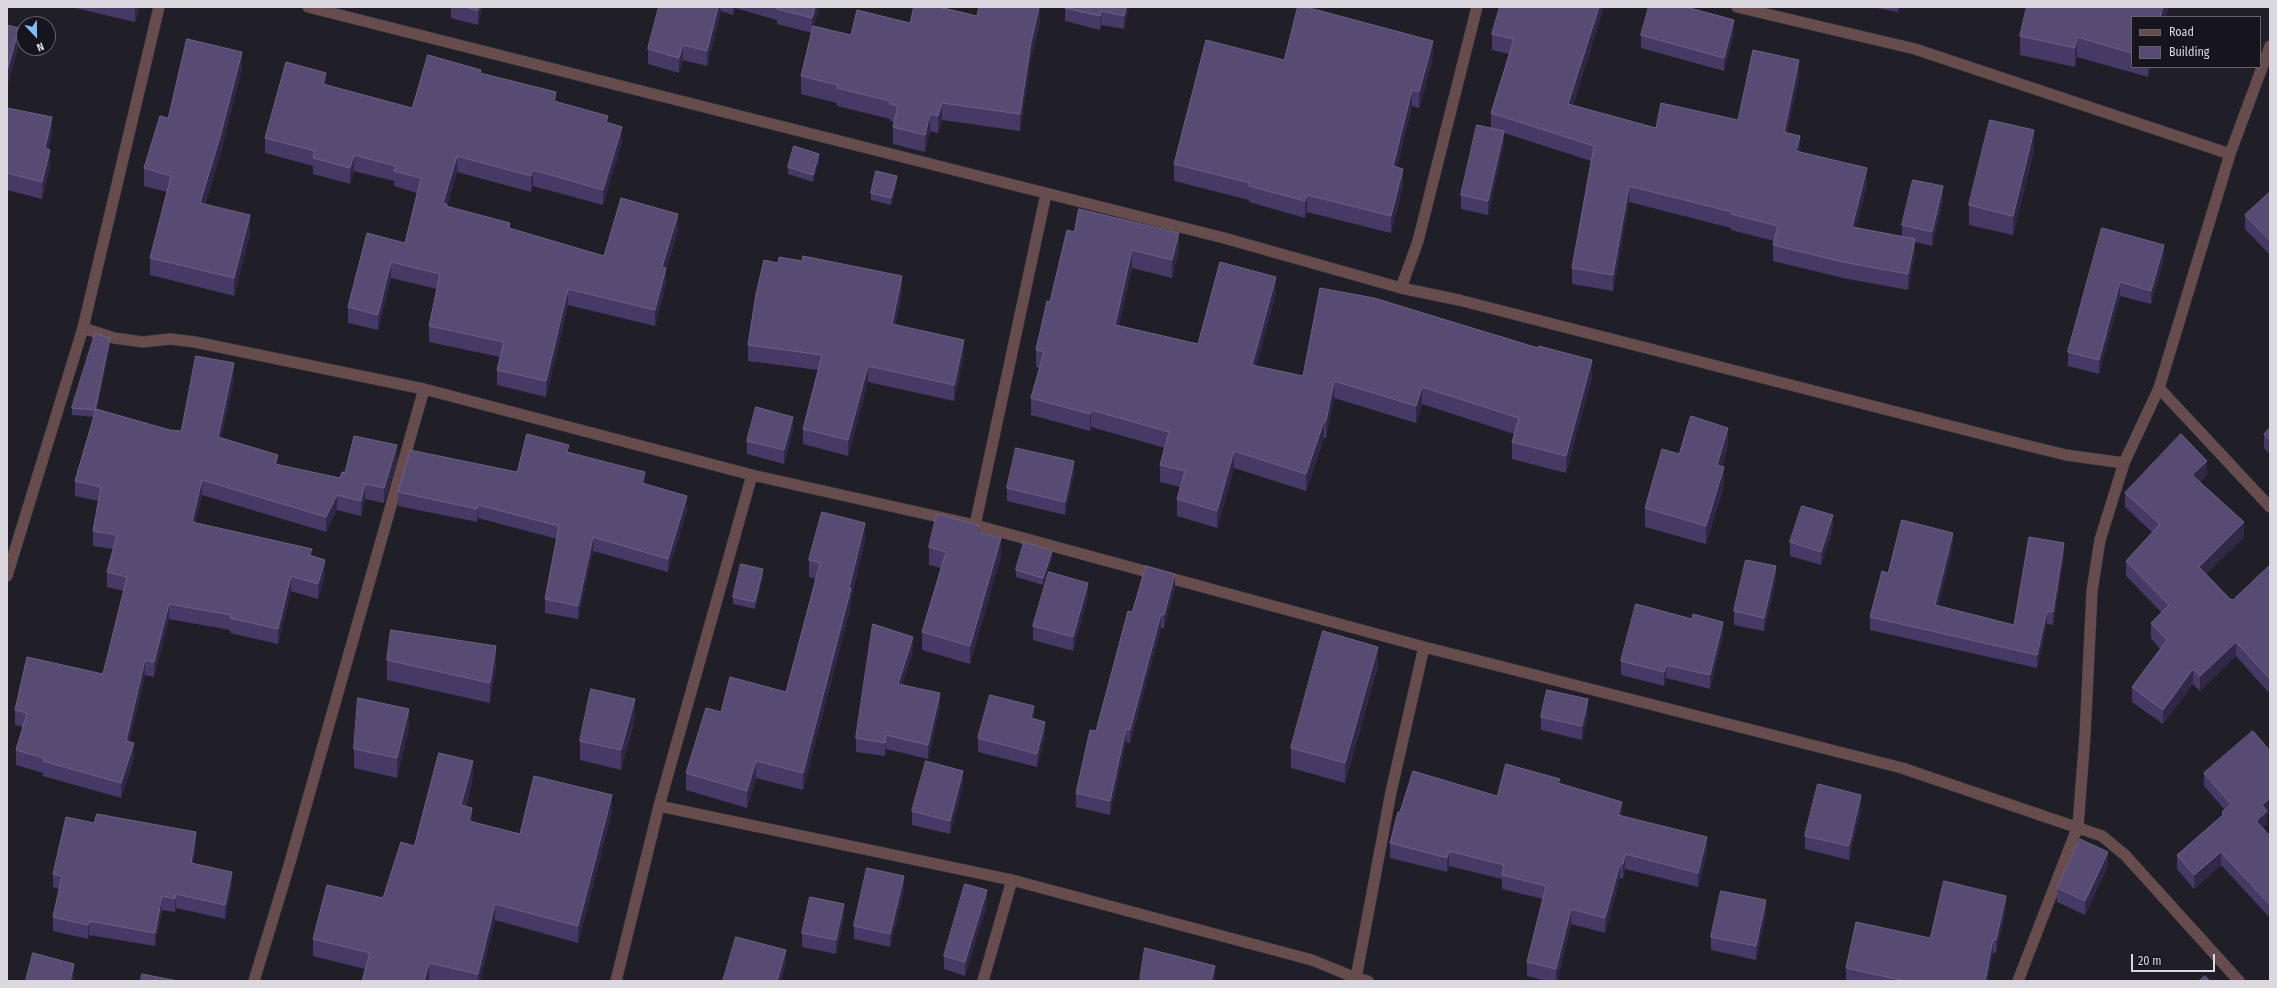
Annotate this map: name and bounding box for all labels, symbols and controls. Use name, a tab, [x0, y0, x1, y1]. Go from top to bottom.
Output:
north arrow	[16, 16, 56, 56]
legend	[2131, 16, 2261, 68]
text: Road	[2169, 25, 2194, 39]
text: N	[35, 39, 46, 54]
text: Building	[2169, 45, 2209, 59]
scale bar	[2133, 946, 2217, 972]
text: 20 m	[2138, 954, 2162, 968]

